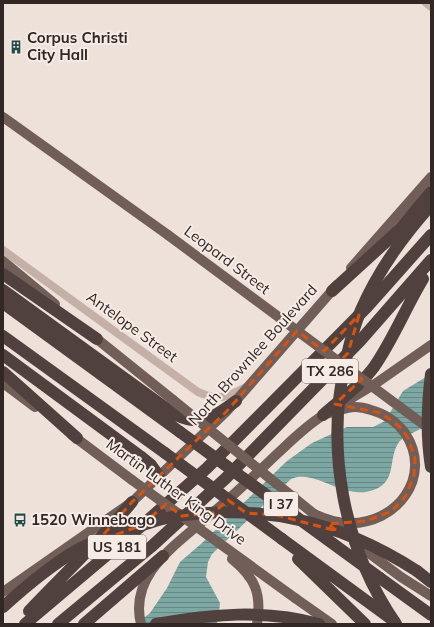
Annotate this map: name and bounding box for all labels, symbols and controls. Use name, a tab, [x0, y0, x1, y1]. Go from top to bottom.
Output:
place label: Corpus Christi City Hall	[27, 28, 128, 64]
building icon: Corpus Christi City Hall	[8, 39, 24, 55]
street label: Leopard Street	[181, 221, 274, 298]
street label: North Brownlee Boulevard	[184, 280, 321, 429]
street label: Antelope Street	[83, 287, 182, 366]
road number: TX 286	[302, 359, 358, 383]
street label: Martin Luther King Drive	[103, 434, 250, 549]
road number: I 37	[264, 492, 298, 516]
place label: 1520 Winnebago	[31, 510, 155, 529]
bus stop icon: 1520 Winnebago	[12, 512, 28, 528]
road number: US 181	[88, 535, 146, 559]

